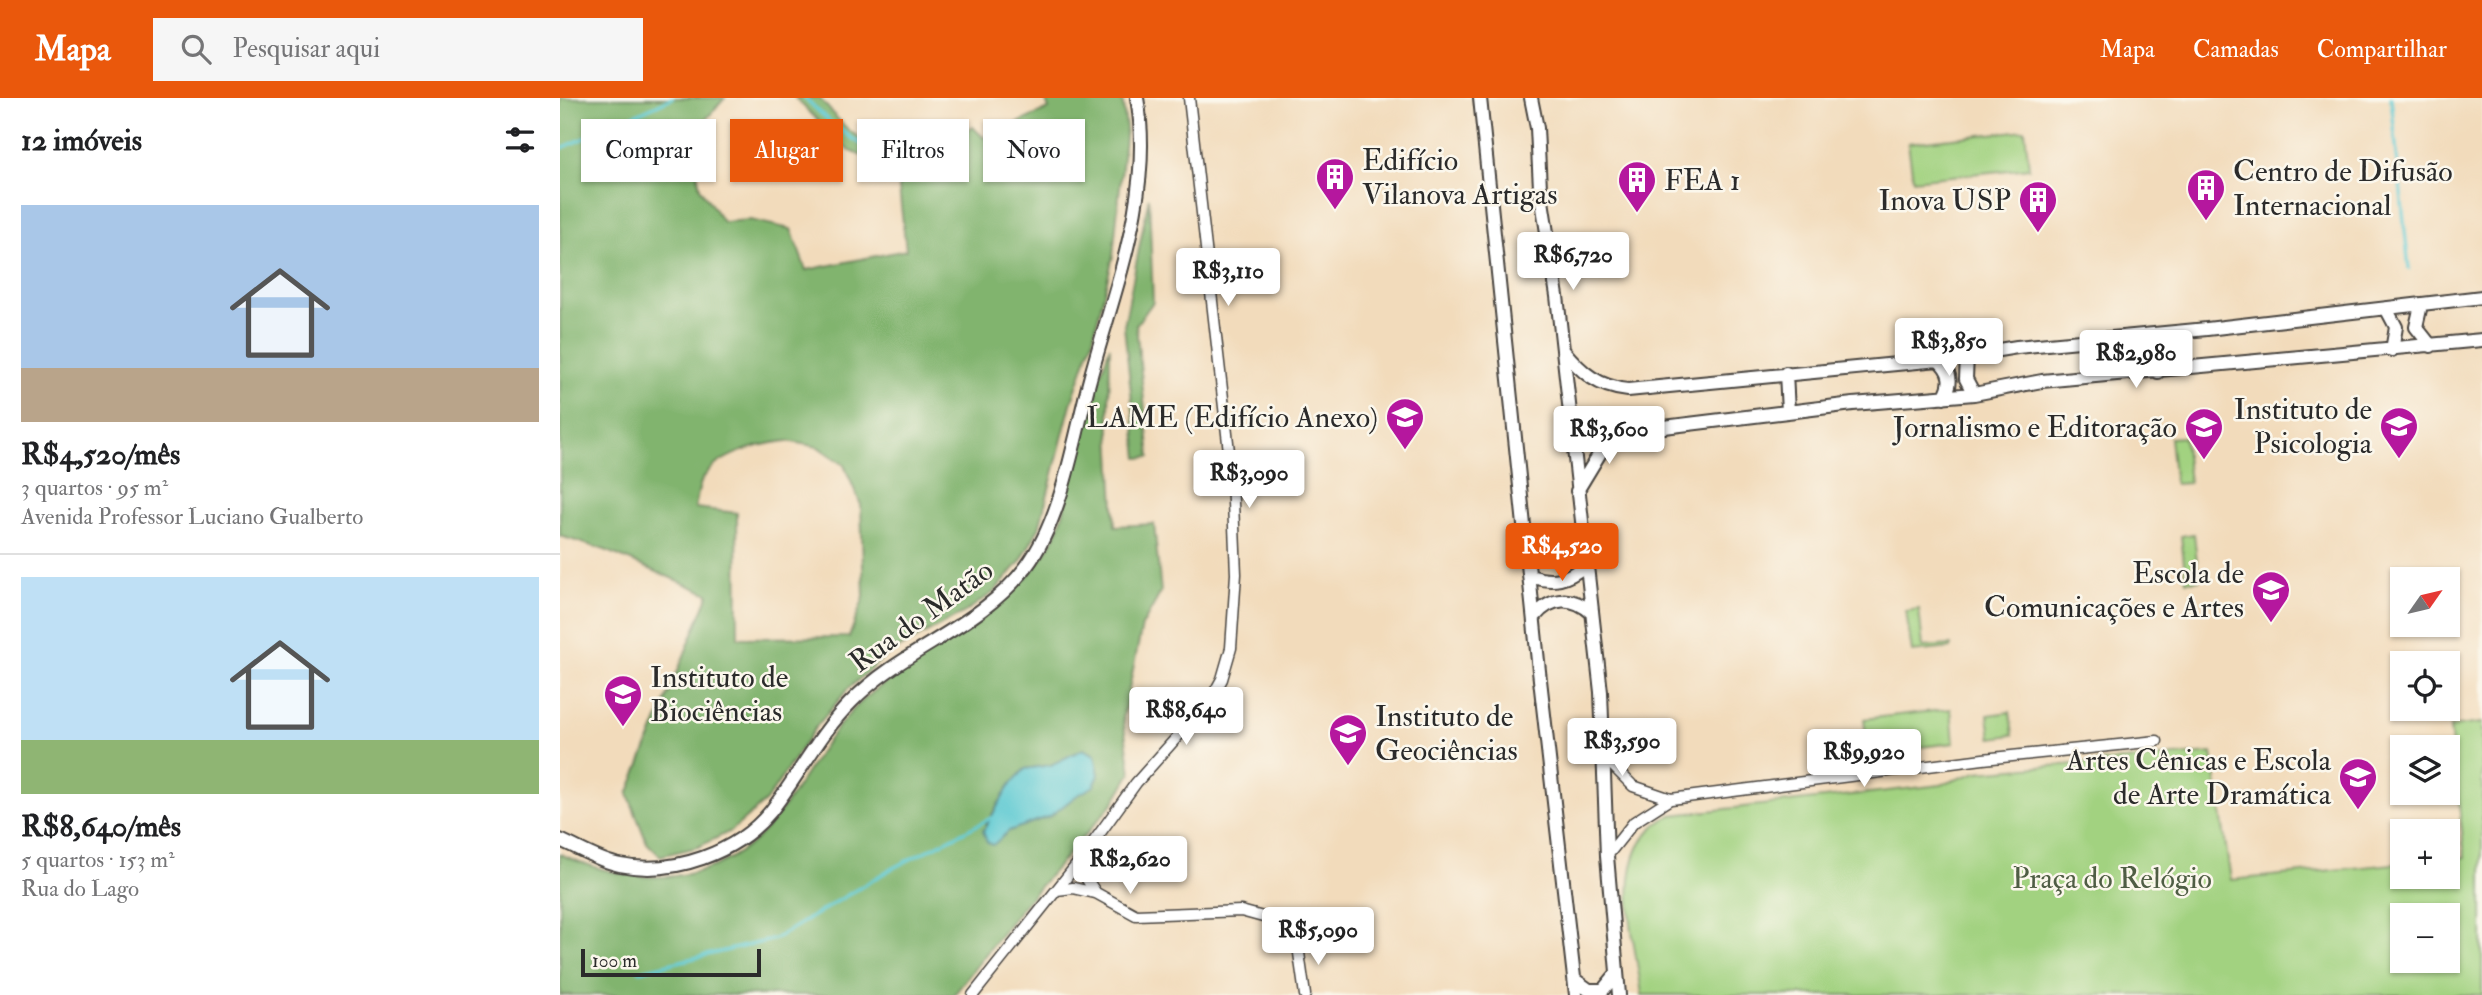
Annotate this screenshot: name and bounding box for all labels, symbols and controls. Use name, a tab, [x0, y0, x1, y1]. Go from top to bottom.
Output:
search box	[153, 18, 643, 81]
text: Mapa	[35, 29, 111, 70]
icon: search	[177, 30, 215, 68]
text: Pesquisar aqui	[233, 33, 380, 65]
text: Mapa	[2100, 34, 2155, 65]
text: Camadas	[2193, 34, 2279, 65]
text: Compartilhar	[2317, 34, 2447, 65]
chip: Comprar	[581, 119, 716, 182]
chip: Alugar	[730, 119, 843, 182]
chip: Filtros	[857, 119, 969, 182]
chip: Novo	[983, 119, 1085, 182]
icon: filters	[501, 121, 539, 159]
text: 12 imóveis	[21, 122, 142, 159]
place label: Edifício Vilanova Artigas	[1362, 142, 1557, 213]
place label: Centro de Difusão Internacional	[2233, 153, 2453, 224]
building icon: Edifício Vilanova Artigas	[1314, 156, 1356, 211]
building icon: FEA 1	[1616, 159, 1658, 214]
place label: FEA 1	[1664, 162, 1741, 199]
building icon: Centro de Difusão Internacional	[2185, 167, 2227, 222]
building icon: Inova USP	[2017, 179, 2059, 234]
place label: Inova USP	[1878, 182, 2011, 219]
pin: R$6,720	[1508, 232, 1638, 292]
text: R$6,720	[1533, 240, 1613, 269]
pin: R$3,110	[1163, 248, 1293, 308]
icon: home	[217, 250, 343, 376]
text: R$3,110	[1192, 256, 1264, 285]
pin: R$3,850	[1884, 318, 2014, 378]
text: R$3,850	[1911, 326, 1987, 355]
pin: R$2,980	[2071, 330, 2201, 390]
text: R$2,980	[2096, 338, 2176, 367]
place label: Instituto de Psicologia	[2234, 391, 2373, 462]
school or university icon: LAME (Edifício Anexo)	[1384, 396, 1426, 451]
place label: LAME (Edifício Anexo)	[1086, 399, 1378, 436]
school or university icon: Instituto de Psicologia	[2378, 405, 2420, 460]
pin: R$3,600	[1544, 406, 1674, 466]
school or university icon: Jornalismo e Editoração	[2183, 406, 2225, 461]
place label: Jornalismo e Editoração	[1892, 409, 2177, 446]
text: R$3,600	[1570, 414, 1648, 443]
text: R$4,520/mês	[21, 436, 180, 473]
pin: R$3,090	[1184, 450, 1314, 510]
text: R$3,090	[1209, 458, 1289, 487]
text: 3 quartos · 95 m²	[21, 473, 168, 502]
text: Avenida Professor Luciano Gualberto	[21, 502, 363, 531]
pin: R$4,520	[1497, 524, 1627, 583]
text: R$4,520	[1522, 531, 1602, 560]
street label: Rua do Matão	[842, 552, 1000, 681]
place label: Escola de Comunicações e Artes	[1984, 555, 2244, 626]
north arrow	[2390, 567, 2460, 637]
map controls	[2390, 567, 2460, 973]
school or university icon: Escola de Comunicações e Artes	[2250, 569, 2292, 624]
icon: home	[217, 622, 343, 748]
button: locate	[2390, 651, 2460, 721]
place label: Instituto de Biociências	[650, 659, 788, 730]
school or university icon: Instituto de Biociências	[602, 673, 644, 728]
pin: R$8,640	[1121, 688, 1251, 747]
text: R$8,640	[1145, 695, 1227, 724]
place label: Instituto de Geociências	[1375, 698, 1518, 769]
school or university icon: Instituto de Geociências	[1327, 712, 1369, 767]
pin: R$3,590	[1557, 718, 1687, 778]
text: R$3,590	[1583, 726, 1661, 755]
pin: R$9,920	[1799, 730, 1929, 789]
button: layers	[2390, 735, 2460, 805]
text: R$9,920	[1823, 737, 1905, 766]
place label: Artes Cênicas e Escola de Arte Dramática	[2065, 742, 2332, 813]
school or university icon: Artes Cênicas e Escola de Arte Dramática	[2337, 756, 2379, 811]
text: R$8,640/mês	[21, 808, 181, 845]
button: +	[2390, 819, 2460, 889]
pin: R$2,620	[1065, 836, 1195, 896]
text: R$2,620	[1089, 844, 1171, 873]
text: 5 quartos · 153 m²	[21, 845, 175, 874]
park label: Praça do Relógio	[2012, 860, 2212, 897]
text: Rua do Lago	[21, 874, 139, 903]
button: −	[2390, 903, 2460, 973]
pin: R$5,090	[1253, 908, 1383, 967]
text: R$5,090	[1278, 915, 1358, 944]
scale bar	[581, 946, 761, 978]
text: 100 m	[592, 949, 637, 973]

